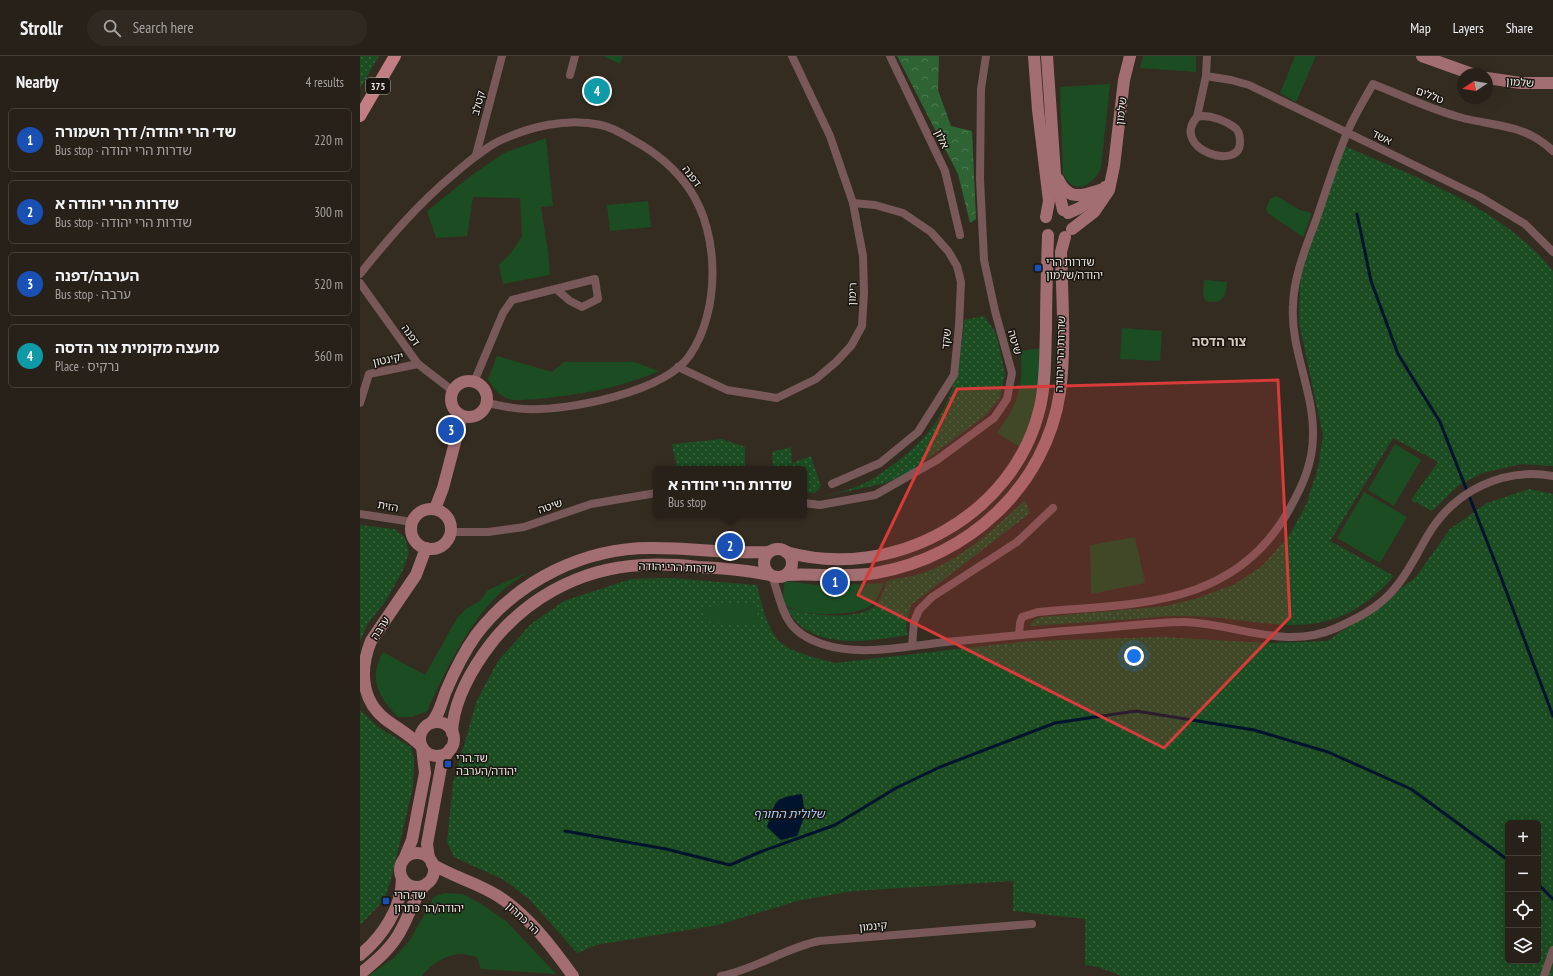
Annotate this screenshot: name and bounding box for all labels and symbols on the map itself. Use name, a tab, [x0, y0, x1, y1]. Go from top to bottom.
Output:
north arrow	[1457, 68, 1493, 104]
street label: שלמון	[1506, 74, 1534, 90]
pin: 4	[584, 76, 610, 106]
road number: 375	[366, 78, 390, 94]
street label: טללים	[1414, 83, 1446, 107]
street label: קטלב	[468, 89, 488, 117]
street label: שלמון	[1112, 96, 1130, 126]
street label: אשד	[1370, 126, 1394, 148]
street label: אלון	[932, 127, 952, 151]
street label: דפנה	[679, 163, 705, 190]
place label: שדרות הרי יהודה/שלמון	[1046, 255, 1103, 282]
marker: שדרות הרי יהודה/שלמון	[1033, 263, 1043, 273]
street label: רימון	[845, 282, 859, 306]
street label: שדרות הרי יהודה	[1052, 315, 1068, 393]
street label: דפנה	[399, 321, 424, 349]
street label: שקד	[938, 328, 954, 350]
street label: שיטה	[1005, 328, 1025, 356]
district label: צור הדסה	[1192, 333, 1247, 350]
street label: יקינטון	[371, 349, 405, 369]
pin: 3	[438, 415, 464, 445]
street label: שיטה	[536, 495, 564, 517]
street label: הזית	[376, 497, 400, 515]
pin: 2	[717, 531, 743, 561]
street label: שדרות הרי יהודה	[638, 559, 716, 575]
pin: 1	[822, 567, 848, 597]
street label: ערבה	[367, 614, 393, 642]
your location	[1124, 646, 1144, 666]
place label: שד.הרי יהודה/הערבה	[456, 751, 517, 778]
marker: שד.הרי יהודה/הערבה	[443, 759, 453, 769]
water label: שלולית החורף	[753, 806, 826, 821]
place label: שד.הרי יהודה/הר כתרון	[394, 888, 464, 915]
marker: שד.הרי יהודה/הר כתרון	[381, 896, 391, 906]
street label: הר כתרון	[503, 899, 543, 937]
street label: קינמון	[858, 918, 888, 934]

